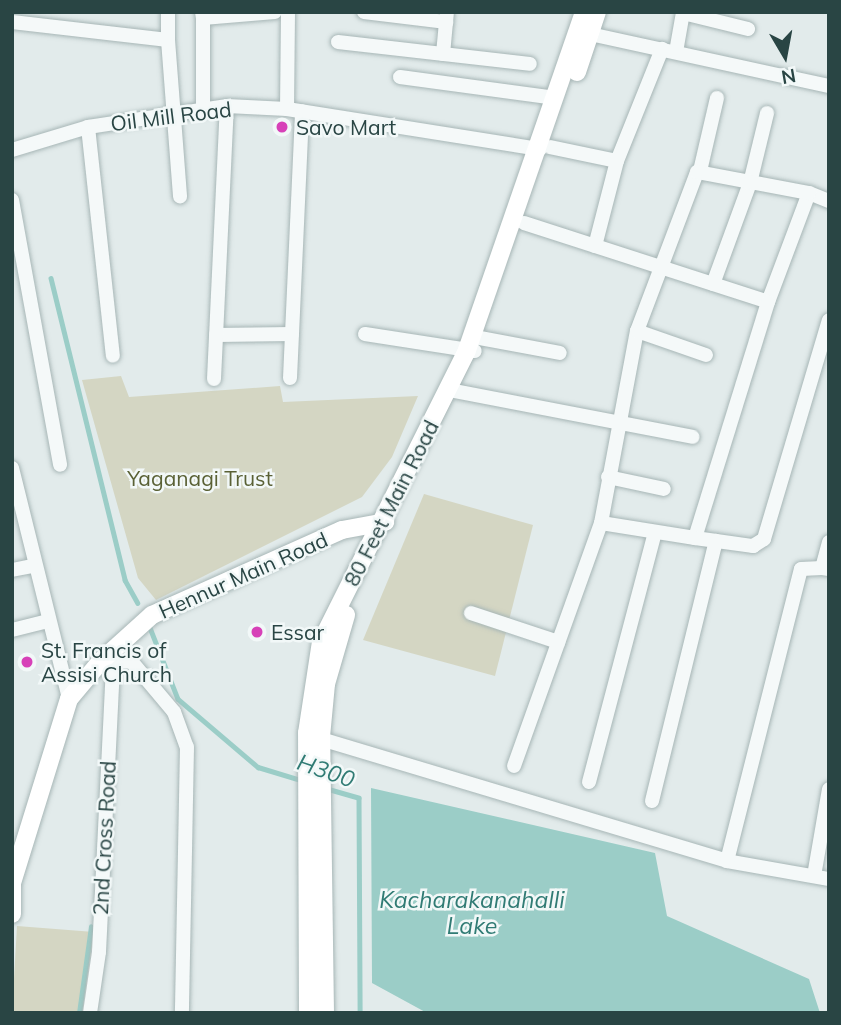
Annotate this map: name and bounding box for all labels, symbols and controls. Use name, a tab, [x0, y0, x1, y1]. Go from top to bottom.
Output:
north arrow	[750, 21, 820, 91]
text: N	[779, 64, 798, 90]
street label: Oil Mill Road	[109, 96, 233, 136]
place label: Savo Mart	[296, 114, 396, 140]
marker: Savo Mart	[274, 119, 290, 135]
street label: 80 Feet Main Road	[338, 416, 444, 590]
park label: Yaganagi Trust	[127, 465, 273, 491]
street label: Hennur Main Road	[155, 526, 331, 624]
place label: Essar	[271, 619, 324, 645]
marker: Essar	[249, 624, 265, 640]
place label: St. Francis of Assisi Church	[41, 637, 172, 687]
marker: St. Francis of Assisi Church	[19, 654, 35, 670]
water label: H300	[294, 748, 358, 794]
street label: 2nd Cross Road	[87, 760, 121, 916]
water label: Kacharakanahalli Lake	[379, 886, 565, 940]

